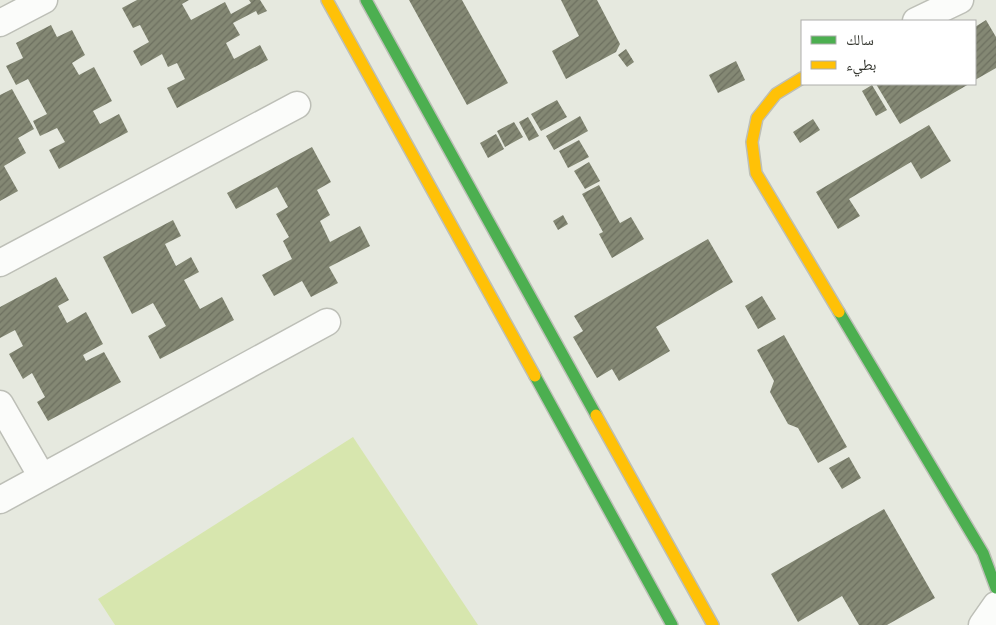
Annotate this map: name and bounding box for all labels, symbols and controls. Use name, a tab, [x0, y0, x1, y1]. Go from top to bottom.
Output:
legend	[801, 20, 976, 85]
text: سالك	[846, 30, 874, 50]
text: بطيء	[846, 55, 876, 77]

